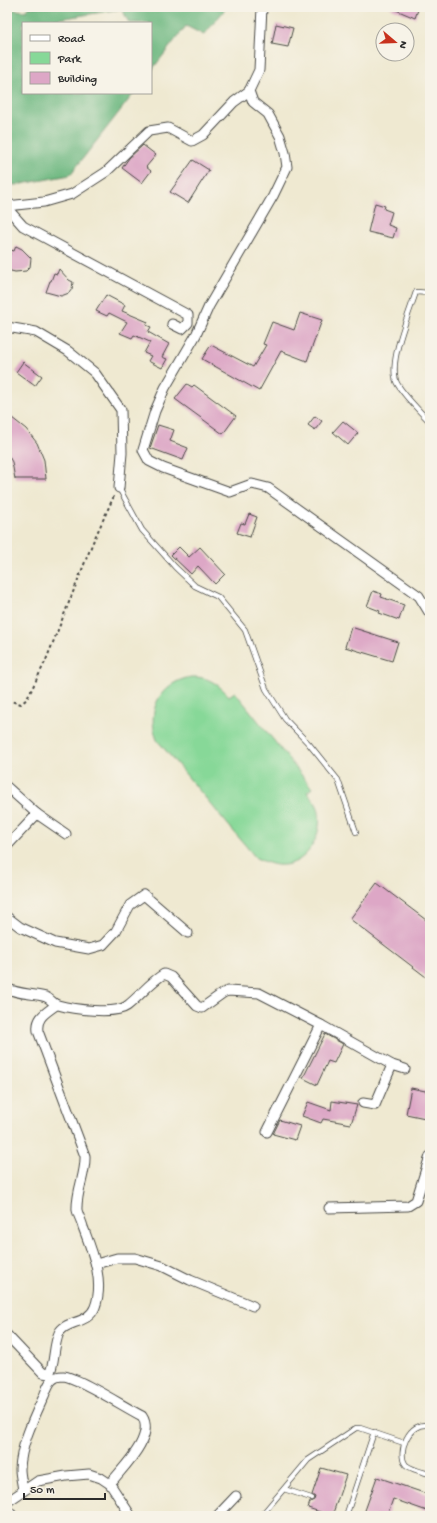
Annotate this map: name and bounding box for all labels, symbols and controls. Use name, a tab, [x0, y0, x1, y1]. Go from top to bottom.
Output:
legend	[22, 22, 152, 94]
north arrow	[375, 22, 415, 62]
text: Road	[58, 33, 85, 47]
text: N	[396, 39, 409, 50]
text: Park	[57, 53, 83, 67]
text: Building	[57, 73, 97, 87]
scale bar	[24, 1475, 105, 1501]
text: 50 m	[30, 1484, 55, 1498]

